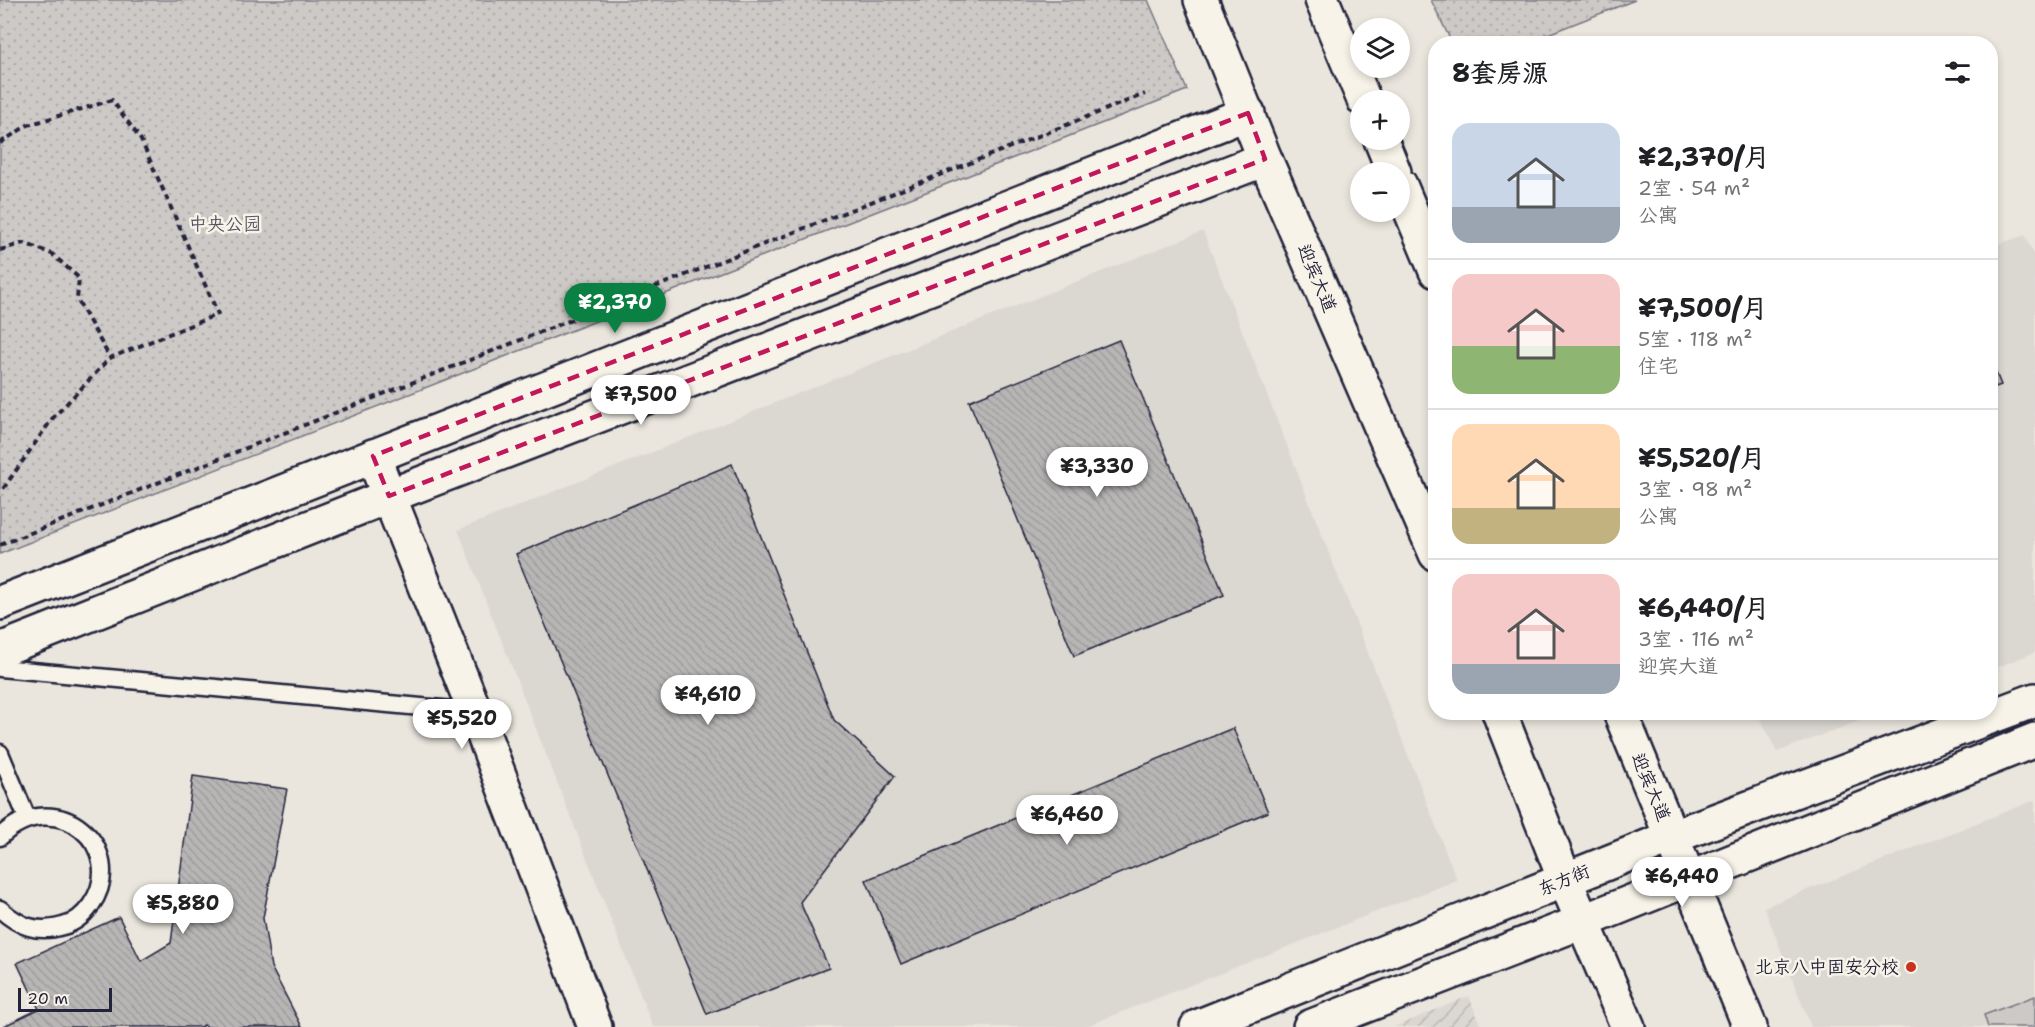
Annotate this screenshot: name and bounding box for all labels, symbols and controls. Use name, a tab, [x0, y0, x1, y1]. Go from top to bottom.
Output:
map controls	[1350, 18, 1410, 222]
button: layers	[1350, 18, 1410, 78]
text: 8套房源	[1452, 55, 1548, 90]
icon: filters	[1941, 56, 1974, 89]
button: +	[1350, 90, 1410, 150]
text: ¥2,370/月	[1638, 139, 1770, 174]
icon: home	[1500, 147, 1572, 219]
button: −	[1350, 162, 1410, 222]
text: 2室 · 54 m²	[1638, 175, 1750, 201]
text: 公寓	[1638, 202, 1678, 228]
park label: 中央公园	[189, 212, 261, 236]
street label: 迎宾大道	[1292, 240, 1342, 316]
pin: ¥2,370	[566, 283, 664, 334]
text: ¥2,370	[578, 289, 652, 315]
text: ¥7,500/月	[1638, 290, 1768, 325]
icon: home	[1500, 298, 1572, 370]
text: 5室 · 118 m²	[1638, 326, 1753, 352]
text: 住宅	[1638, 353, 1678, 379]
pin: ¥7,500	[592, 375, 690, 426]
text: ¥7,500	[605, 381, 677, 407]
text: ¥5,520/月	[1638, 440, 1766, 475]
pin: ¥3,330	[1048, 447, 1146, 498]
icon: home	[1500, 448, 1572, 520]
text: ¥3,330	[1060, 453, 1134, 479]
text: 3室 · 98 m²	[1638, 476, 1752, 502]
text: 公寓	[1638, 503, 1678, 529]
text: ¥6,440/月	[1638, 590, 1770, 625]
icon: home	[1500, 598, 1572, 670]
text: 3室 · 116 m²	[1638, 626, 1754, 652]
text: 迎宾大道	[1638, 653, 1718, 679]
pin: ¥4,610	[659, 675, 757, 726]
text: ¥4,610	[675, 681, 741, 707]
pin: ¥5,520	[413, 699, 511, 750]
text: ¥5,520	[427, 705, 497, 731]
street label: 迎宾大道	[1626, 749, 1676, 825]
pin: ¥6,460	[1018, 795, 1116, 846]
text: ¥6,460	[1030, 801, 1104, 827]
pin: ¥6,440	[1633, 857, 1731, 908]
street label: 东方街	[1534, 859, 1594, 901]
text: ¥6,440	[1645, 863, 1719, 889]
pin: ¥5,880	[134, 884, 232, 935]
text: ¥5,880	[147, 890, 219, 916]
place label: 北京八中固安分校	[1755, 955, 1899, 979]
marker: 北京八中固安分校	[1904, 960, 1918, 974]
scale bar	[18, 985, 112, 1012]
text: 20 m	[27, 988, 68, 1009]

